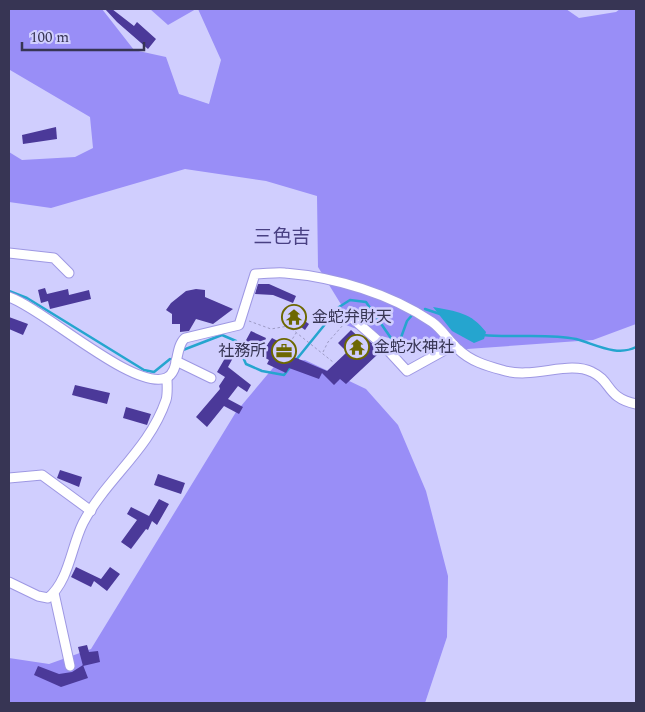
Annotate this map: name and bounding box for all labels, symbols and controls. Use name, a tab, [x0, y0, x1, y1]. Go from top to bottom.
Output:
scale bar	[22, 20, 145, 52]
text: 100 m	[30, 26, 69, 49]
district label: 三色吉	[253, 223, 311, 252]
temple icon: 金蛇弁財天	[281, 304, 307, 330]
place label: 金蛇弁財天	[312, 305, 392, 329]
temple icon: 金蛇水神社	[344, 334, 370, 360]
place label: 金蛇水神社	[374, 335, 454, 359]
office icon: 社務所	[271, 338, 297, 364]
place label: 社務所	[218, 339, 266, 363]

